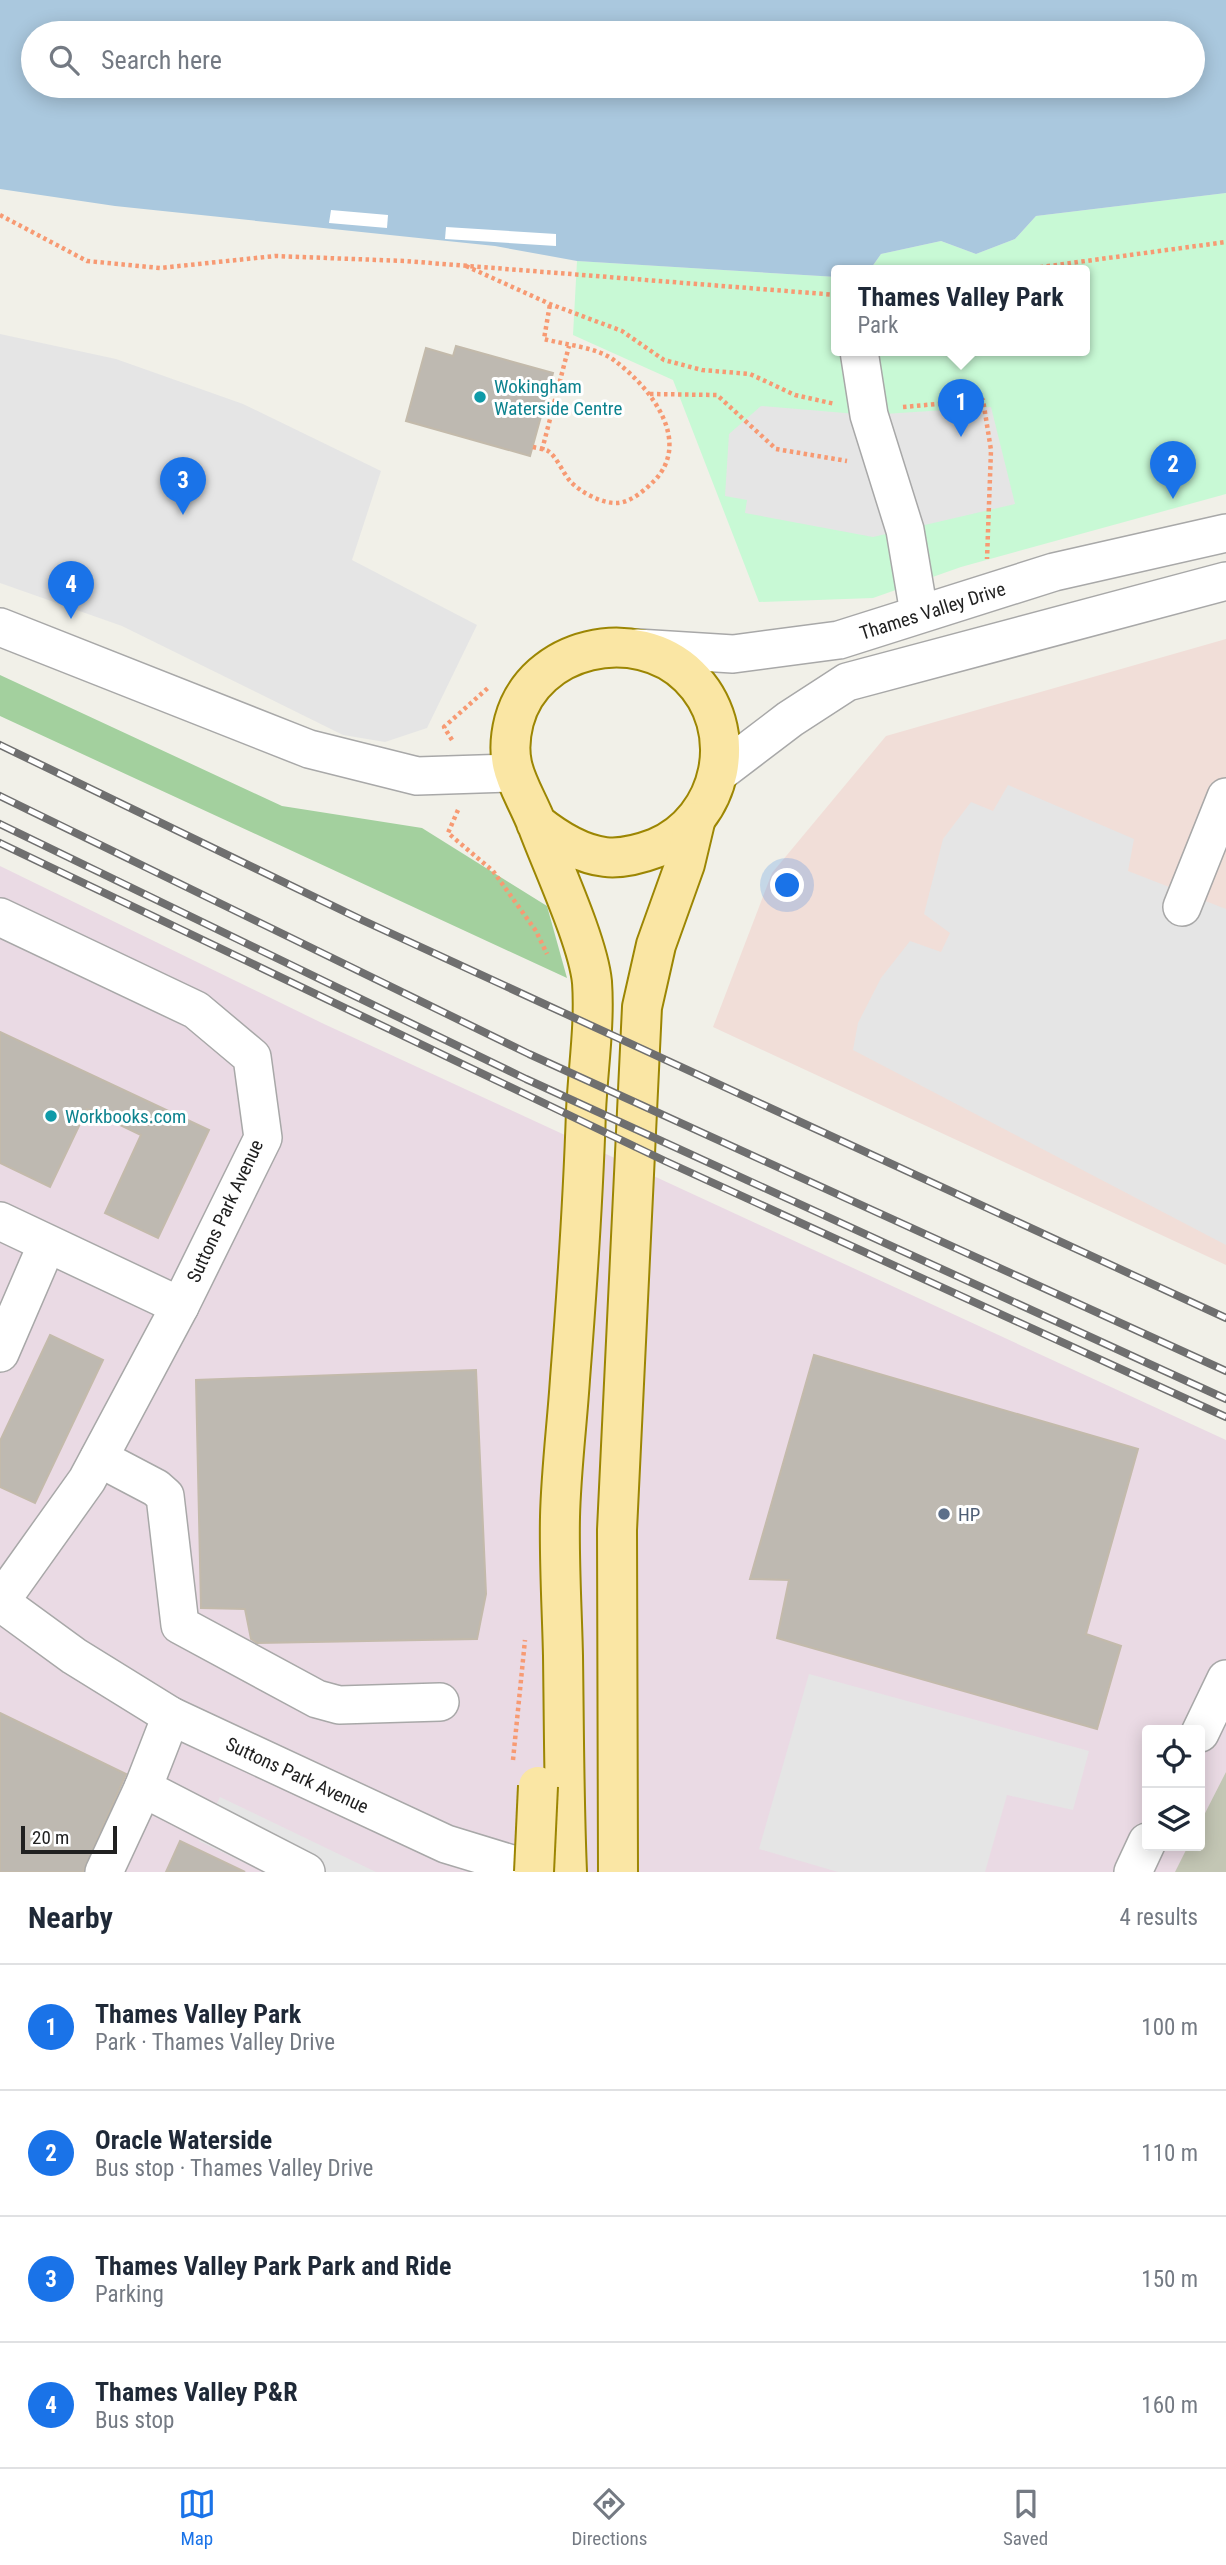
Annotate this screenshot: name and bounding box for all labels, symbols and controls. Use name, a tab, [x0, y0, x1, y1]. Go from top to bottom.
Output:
search box	[21, 21, 1205, 98]
icon: search	[45, 41, 83, 79]
text: Search here	[101, 45, 222, 75]
popup	[831, 265, 1090, 356]
text: Thames Valley Park	[857, 282, 1064, 312]
text: Park	[857, 312, 898, 339]
place label: Wokingham Waterside Centre	[494, 375, 622, 420]
pin: 1	[938, 379, 984, 437]
marker: Wokingham Waterside Centre	[472, 389, 488, 405]
pin: 2	[1150, 441, 1196, 499]
pin: 3	[160, 457, 206, 515]
pin: 4	[48, 561, 94, 619]
street label: Thames Valley Drive	[857, 577, 1008, 644]
your location	[770, 868, 804, 902]
place label: Workbooks.com	[65, 1105, 186, 1128]
marker: Workbooks.com	[43, 1108, 59, 1124]
street label: Suttons Park Avenue	[182, 1136, 268, 1286]
place label: HP	[958, 1503, 980, 1526]
marker: HP	[936, 1506, 952, 1522]
map controls	[1142, 1725, 1205, 1851]
button: locate	[1142, 1725, 1205, 1788]
street label: Suttons Park Avenue	[222, 1732, 372, 1818]
button: layers	[1142, 1788, 1205, 1851]
scale bar	[21, 1823, 117, 1855]
text: 20 m	[32, 1826, 69, 1849]
text: Nearby	[28, 1900, 113, 1935]
text: 4 results	[1120, 1904, 1198, 1931]
text: Thames Valley Park	[95, 1999, 301, 2029]
text: 1	[45, 2014, 57, 2041]
text: 100 m	[1141, 2014, 1198, 2041]
text: Park · Thames Valley Drive	[95, 2029, 335, 2056]
text: Oracle Waterside	[95, 2125, 272, 2155]
text: 2	[45, 2140, 57, 2167]
text: 110 m	[1141, 2140, 1198, 2167]
text: Bus stop · Thames Valley Drive	[95, 2155, 373, 2182]
text: Thames Valley Park Park and Ride	[95, 2251, 451, 2281]
text: 3	[45, 2266, 57, 2293]
text: 150 m	[1141, 2266, 1198, 2293]
text: Parking	[95, 2281, 164, 2308]
text: Thames Valley P&R	[95, 2377, 298, 2407]
text: 4	[45, 2392, 57, 2419]
text: 160 m	[1141, 2392, 1198, 2419]
text: Bus stop	[95, 2407, 174, 2434]
tab: Map	[178, 2485, 216, 2550]
tab: Directions	[571, 2485, 647, 2550]
tab: Saved	[1003, 2485, 1048, 2550]

